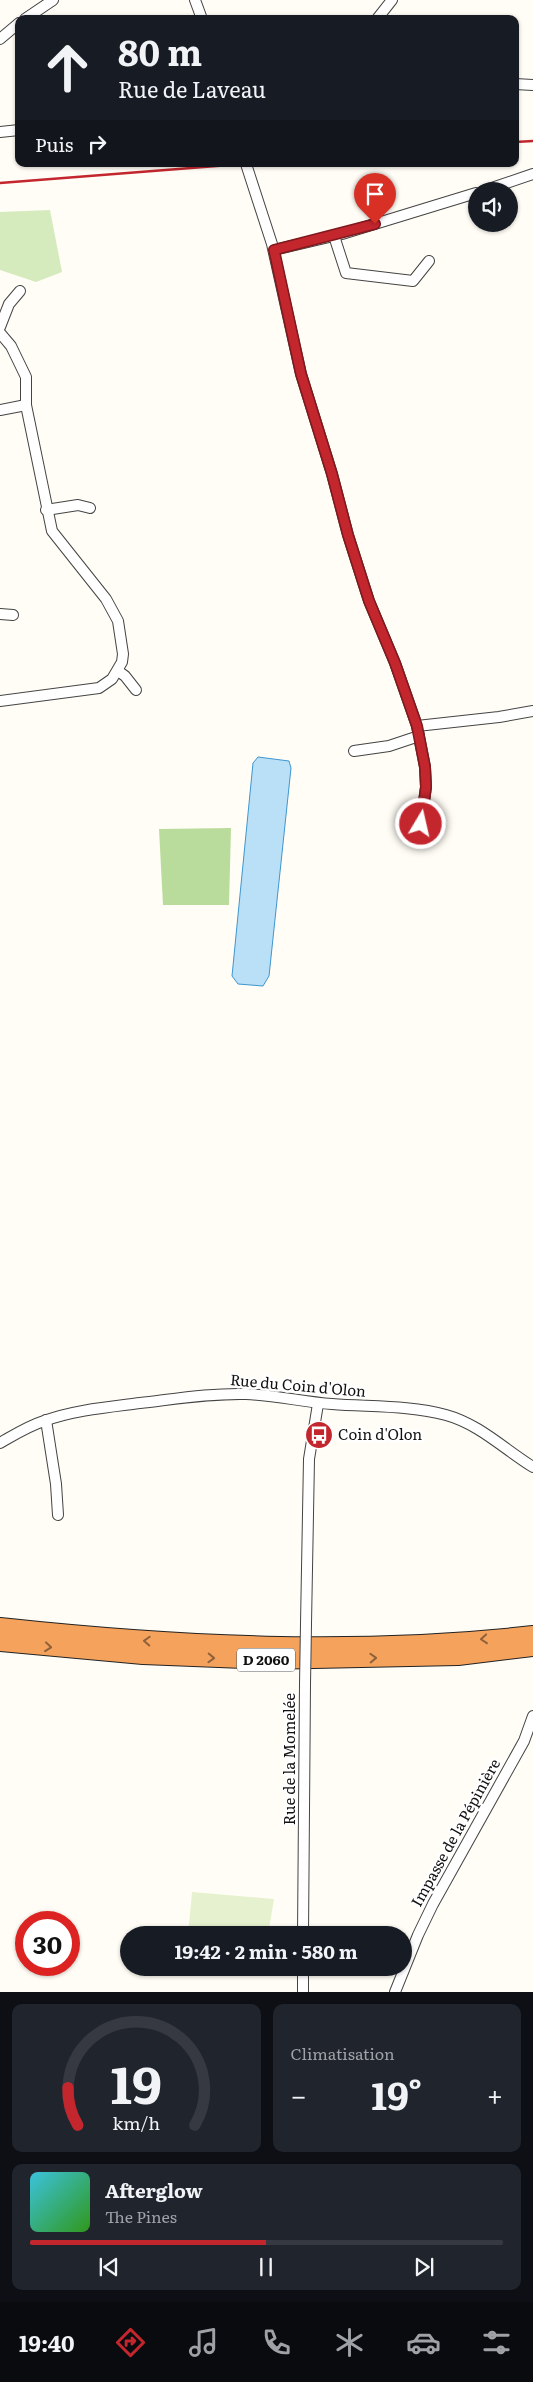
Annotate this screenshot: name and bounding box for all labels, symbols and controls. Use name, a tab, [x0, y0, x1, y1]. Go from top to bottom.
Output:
text: 80 m	[118, 25, 202, 77]
icon: ahead	[35, 35, 100, 100]
text: Rue de Laveau	[118, 72, 266, 105]
text: Puis	[35, 130, 73, 158]
icon: right	[83, 130, 111, 158]
pin	[354, 173, 396, 224]
icon: arrive	[361, 180, 389, 208]
map controls	[468, 182, 518, 232]
button: sound	[468, 182, 518, 232]
position arrow	[394, 797, 446, 849]
street label: Rue du Coin d'Olon	[229, 1367, 367, 1402]
bus stop icon: Coin d'Olon	[304, 1420, 334, 1450]
place label: Coin d'Olon	[338, 1422, 422, 1445]
one-way arrow	[480, 1634, 488, 1645]
one-way arrow	[143, 1636, 151, 1646]
one-way arrow	[45, 1641, 53, 1652]
road number: D 2060	[237, 1648, 295, 1672]
one-way arrow	[207, 1653, 215, 1663]
one-way arrow	[369, 1653, 377, 1664]
street label: Rue de la Momelée	[277, 1693, 300, 1825]
street label: Impasse de la Pépinière	[404, 1754, 505, 1911]
speed limit sign: 30	[15, 1911, 80, 1976]
text: 19:42 · 2 min · 580 m	[174, 1937, 358, 1965]
text: Climatisation	[291, 2041, 395, 2065]
text: 19	[111, 2043, 162, 2120]
text: 19°	[371, 2065, 422, 2122]
text: −	[291, 2073, 307, 2115]
text: +	[487, 2073, 503, 2115]
text: km/h	[112, 2109, 160, 2136]
text: Afterglow	[105, 2176, 203, 2204]
text: The Pines	[105, 2204, 177, 2228]
icon: previous	[95, 2253, 123, 2281]
icon: pause	[252, 2253, 280, 2281]
icon: next	[410, 2253, 438, 2281]
icon: directions	[113, 2325, 148, 2360]
icon: music	[186, 2325, 221, 2360]
icon: phone	[259, 2325, 294, 2360]
icon: climate	[332, 2325, 367, 2360]
icon: car	[406, 2325, 441, 2360]
icon: filters	[479, 2325, 514, 2360]
text: 19:40	[19, 2326, 75, 2359]

